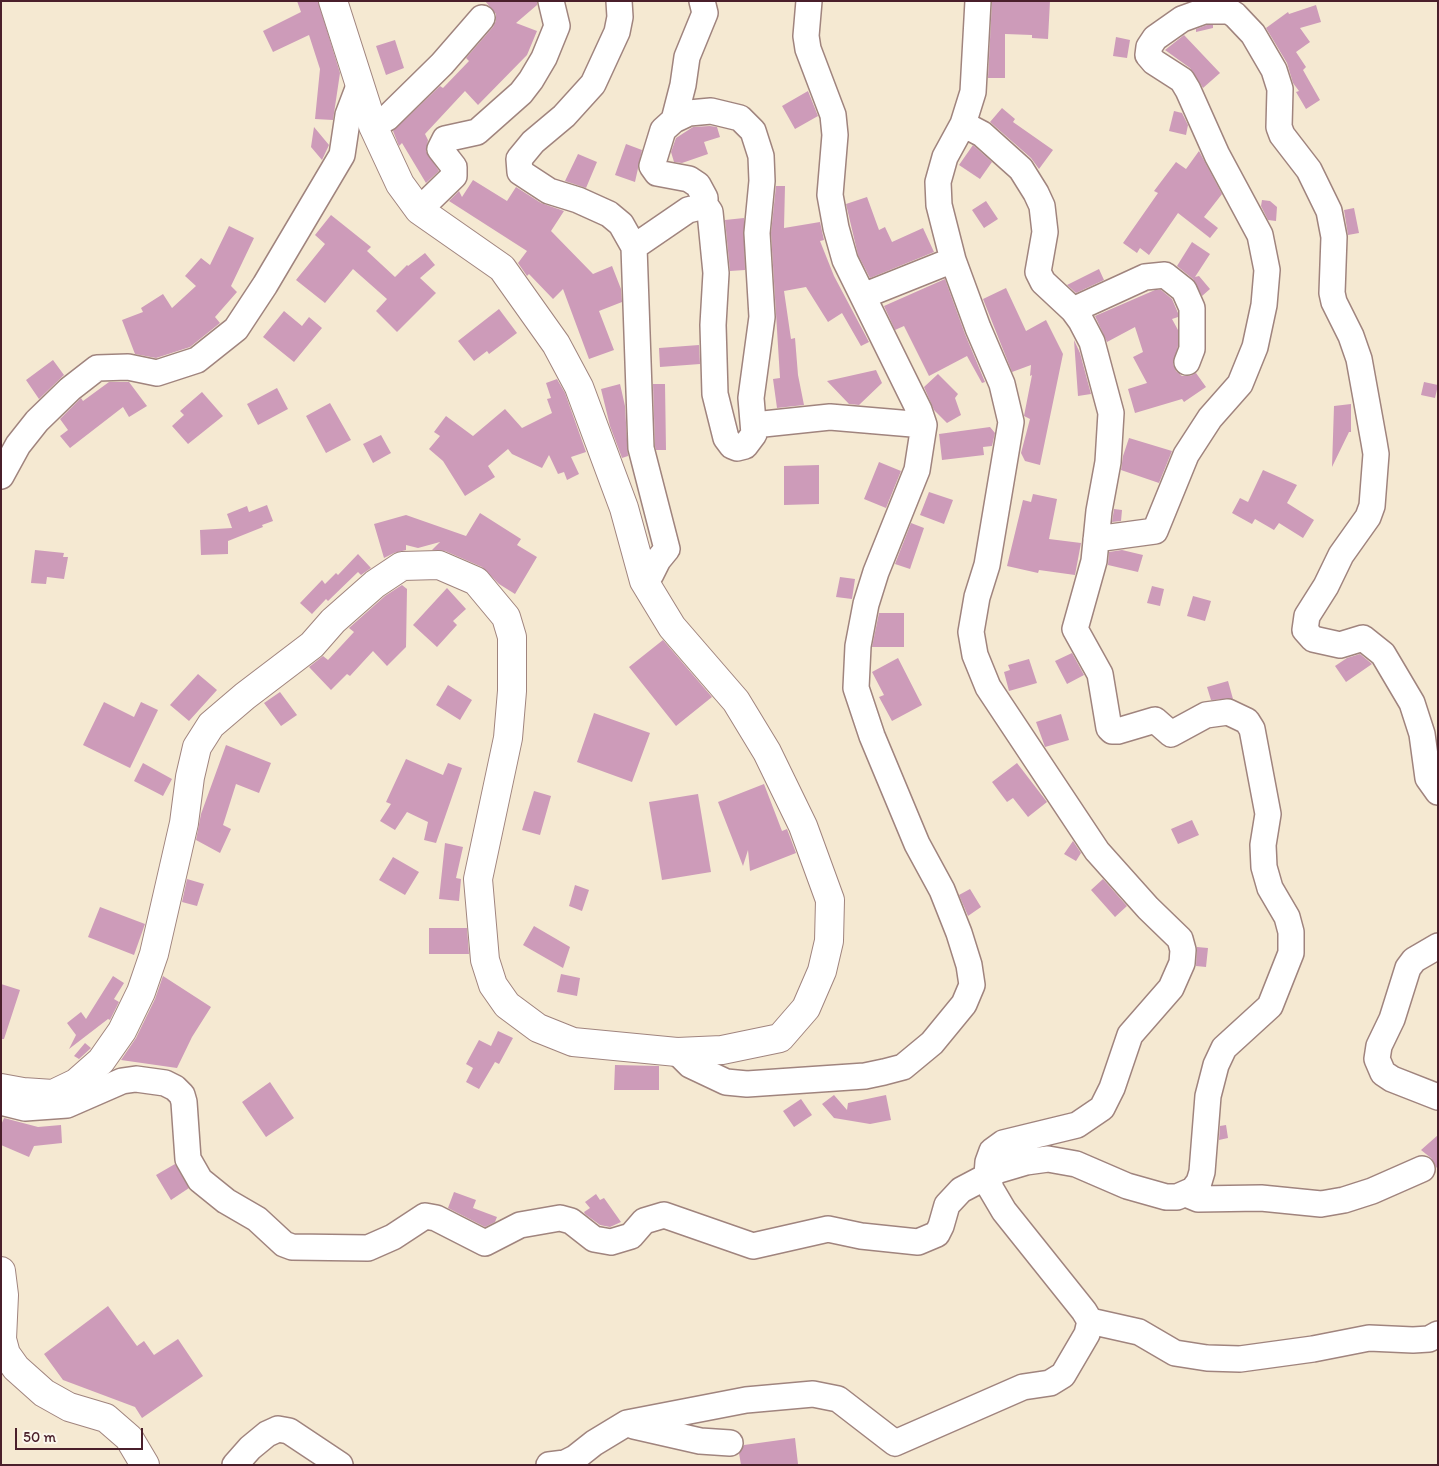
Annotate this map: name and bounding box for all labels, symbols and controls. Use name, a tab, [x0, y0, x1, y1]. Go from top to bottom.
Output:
scale bar	[18, 1418, 145, 1450]
text: 50 m	[23, 1428, 56, 1446]

